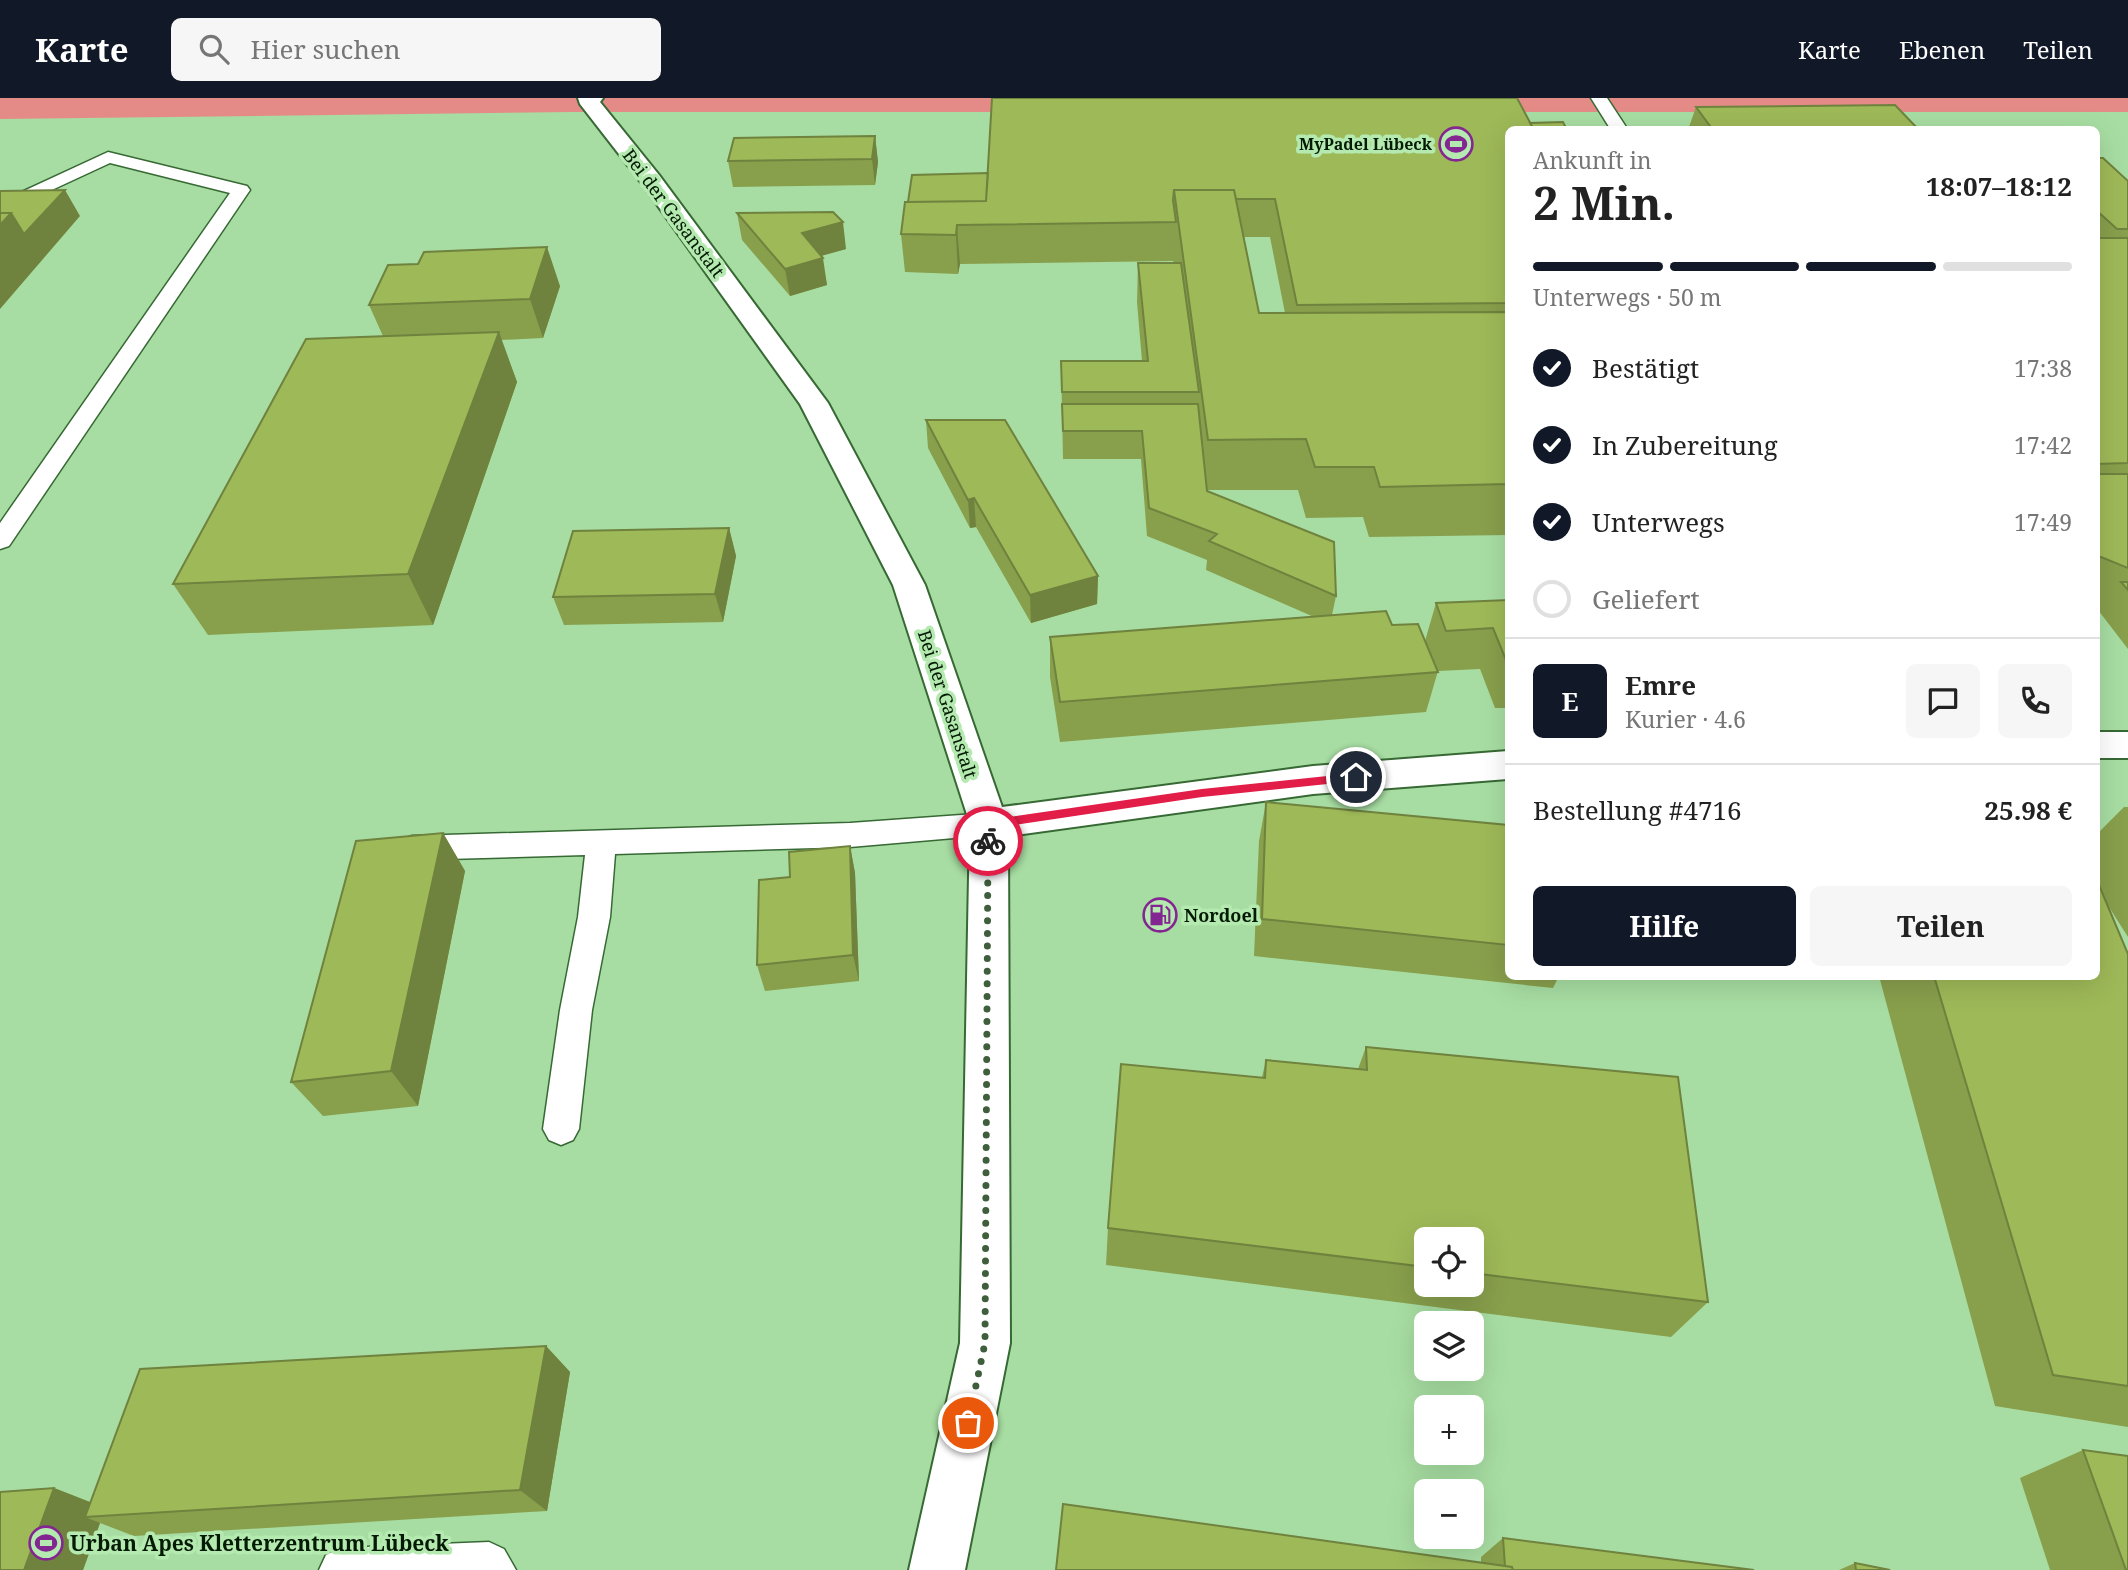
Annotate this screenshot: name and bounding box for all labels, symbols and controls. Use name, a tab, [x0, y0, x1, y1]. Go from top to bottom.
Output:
search box	[171, 18, 661, 81]
text: Karte	[35, 27, 129, 72]
icon: search	[195, 30, 233, 68]
text: Hier suchen	[251, 31, 401, 67]
text: Karte	[1798, 33, 1861, 66]
text: Ebenen	[1899, 33, 1985, 66]
text: Teilen	[2023, 33, 2093, 66]
sports icon: MyPadel Lübeck	[1437, 125, 1475, 163]
place label: MyPadel Lübeck	[1299, 133, 1433, 155]
street label: Bei der Gasanstalt	[618, 144, 730, 282]
text: Ankunft in	[1533, 144, 1652, 176]
text: 18:07–18:12	[1926, 168, 2072, 204]
text: 2 Min.	[1533, 171, 1675, 233]
text: Unterwegs · 50 m	[1533, 281, 1722, 313]
icon: check	[1533, 349, 1571, 387]
text: Bestätigt	[1592, 350, 1699, 386]
text: 17:38	[2014, 352, 2072, 384]
icon: check	[1533, 426, 1571, 464]
text: In Zubereitung	[1592, 427, 1778, 463]
text: 17:42	[2014, 429, 2072, 461]
icon: check	[1533, 503, 1571, 541]
text: Unterwegs	[1592, 504, 1725, 540]
text: 17:49	[2014, 506, 2072, 538]
text: Geliefert	[1592, 581, 1700, 617]
street label: Bei der Gasanstalt	[913, 627, 983, 781]
button: chat	[1906, 664, 1980, 738]
button: phone	[1998, 664, 2072, 738]
text: Emre	[1625, 667, 1696, 703]
text: E	[1562, 683, 1578, 719]
text: Kurier · 4.6	[1625, 703, 1746, 735]
pin	[1326, 747, 1386, 807]
icon: home	[1337, 758, 1375, 796]
text: Bestellung #4716	[1533, 792, 1742, 828]
text: 25.98 €	[1984, 792, 2072, 828]
courier	[953, 806, 1023, 876]
icon: bike	[969, 822, 1007, 860]
button: Hilfe	[1533, 886, 1796, 966]
button: Teilen	[1810, 886, 2072, 966]
fuel station icon: Nordoel	[1141, 896, 1179, 934]
place label: Nordoel	[1184, 903, 1259, 927]
map controls	[1414, 1227, 1484, 1549]
button: locate	[1414, 1227, 1484, 1297]
button: layers	[1414, 1311, 1484, 1381]
pin	[938, 1393, 998, 1453]
button: +	[1414, 1395, 1484, 1465]
icon: bag	[949, 1404, 987, 1442]
button: −	[1414, 1479, 1484, 1549]
sports icon: Urban Apes Kletterzentrum Lübeck	[27, 1524, 65, 1562]
place label: Urban Apes Kletterzentrum Lübeck	[70, 1529, 449, 1557]

